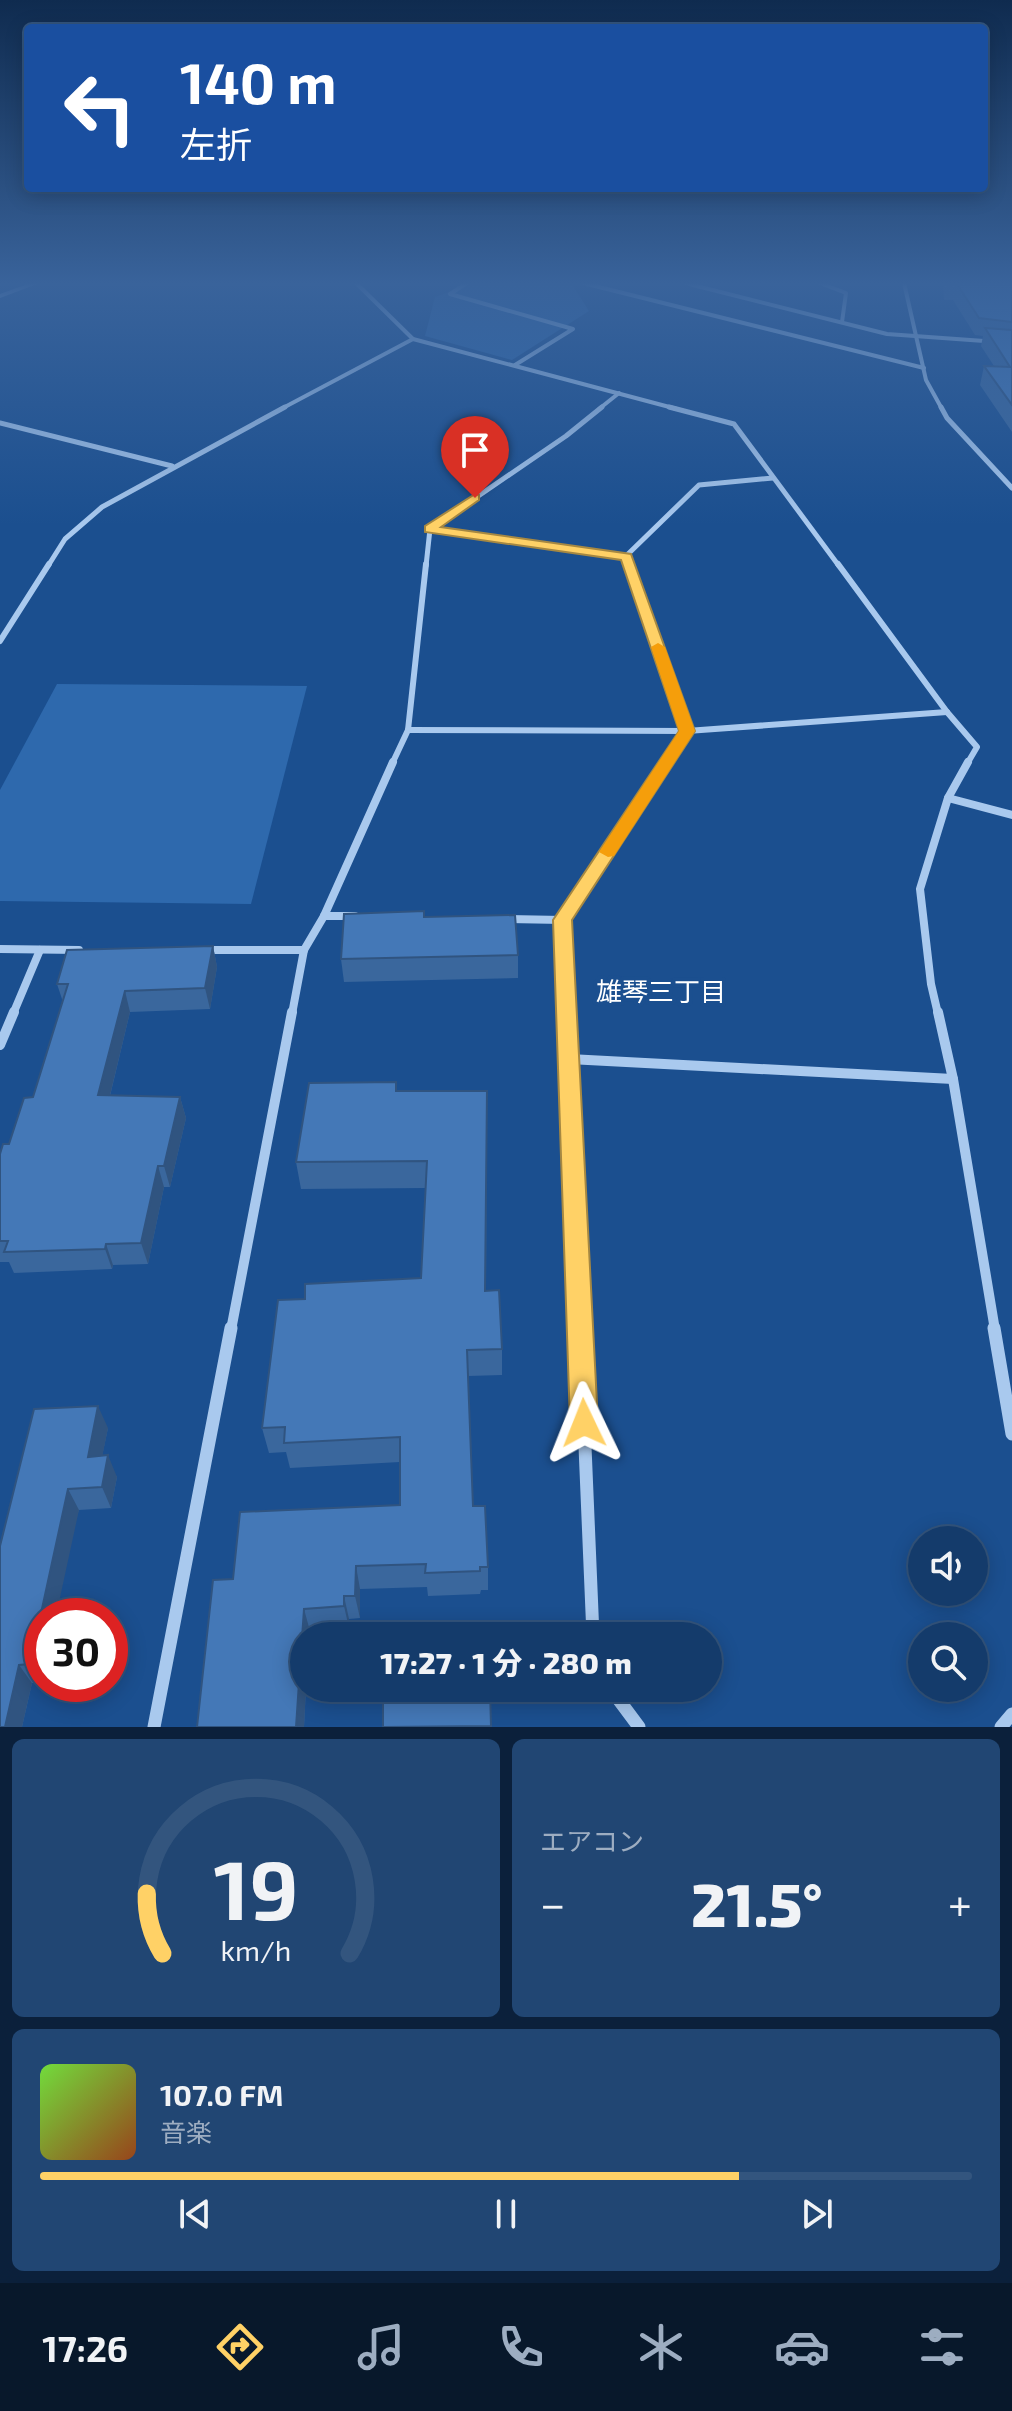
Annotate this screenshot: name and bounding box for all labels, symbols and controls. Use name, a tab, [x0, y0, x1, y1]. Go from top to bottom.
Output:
text: 140 m	[180, 48, 337, 115]
icon: left	[48, 56, 152, 160]
text: 左折	[180, 122, 252, 165]
pin	[441, 416, 509, 498]
icon: arrive	[453, 428, 497, 472]
district label: 雄琴三丁目	[596, 975, 726, 1006]
position arrow	[542, 1381, 626, 1465]
map controls	[908, 1526, 988, 1702]
button: sound	[908, 1526, 988, 1606]
speed limit sign: 30	[24, 1598, 128, 1702]
button: search	[908, 1622, 988, 1702]
text: 17:27 · 1 分 · 280 m	[380, 1644, 632, 1680]
text: エアコン	[540, 1825, 644, 1856]
text: 19	[213, 1837, 299, 1937]
text: 21.5°	[691, 1867, 822, 1939]
text: −	[540, 1876, 566, 1929]
text: +	[948, 1876, 972, 1929]
text: km/h	[221, 1932, 291, 1967]
text: 107.0 FM	[160, 2076, 283, 2112]
text: 音楽	[160, 2116, 212, 2147]
icon: previous	[173, 2192, 217, 2236]
icon: pause	[484, 2192, 528, 2236]
icon: next	[795, 2192, 839, 2236]
icon: directions	[212, 2319, 268, 2375]
icon: music	[353, 2319, 409, 2375]
icon: phone	[493, 2319, 549, 2375]
icon: climate	[633, 2319, 689, 2375]
icon: car	[774, 2319, 830, 2375]
icon: filters	[914, 2319, 970, 2375]
text: 17:26	[42, 2326, 128, 2369]

